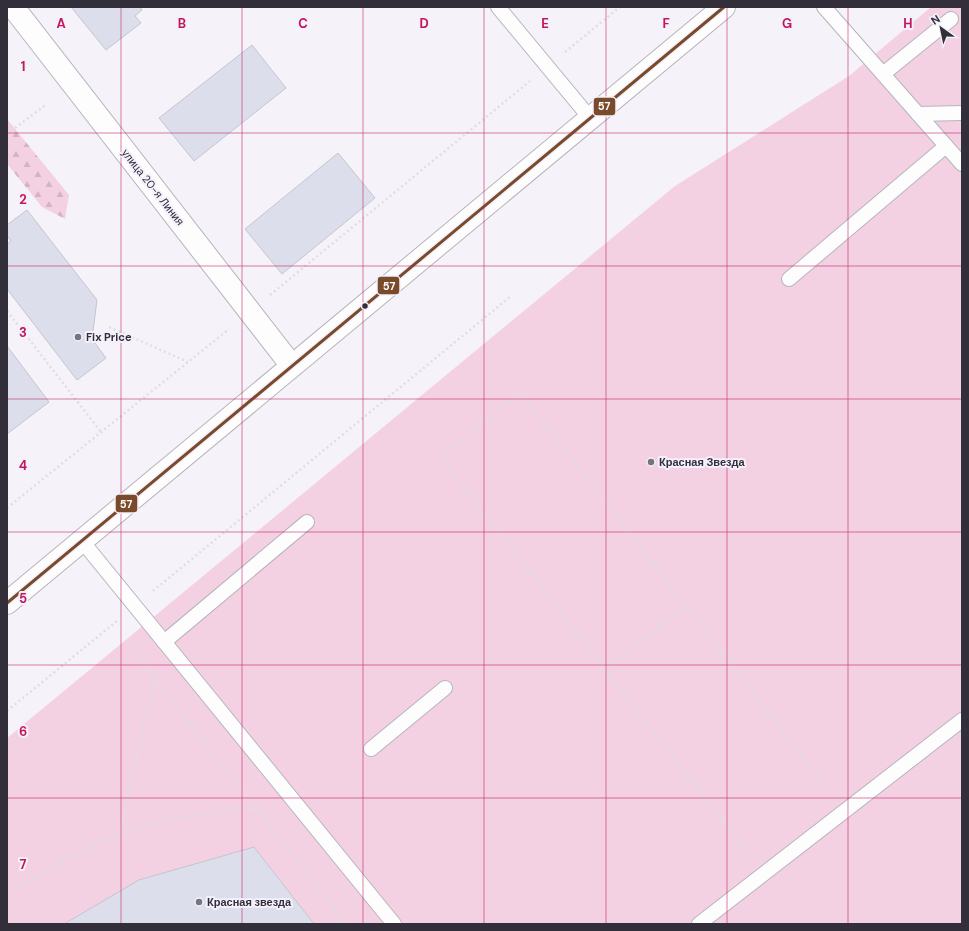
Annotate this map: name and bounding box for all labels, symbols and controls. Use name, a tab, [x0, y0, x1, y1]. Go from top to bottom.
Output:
north arrow	[921, 8, 961, 48]
text: N	[928, 12, 943, 28]
text: A	[56, 15, 66, 32]
text: B	[178, 15, 186, 32]
text: C	[298, 15, 308, 32]
text: D	[419, 15, 429, 32]
text: E	[541, 15, 549, 32]
text: F	[662, 15, 670, 32]
text: G	[782, 15, 792, 32]
text: H	[903, 15, 913, 32]
text: 1	[21, 58, 25, 75]
line badge: 57	[593, 97, 616, 116]
text: 57	[598, 99, 610, 113]
street label: улица 20-я Линия	[119, 146, 187, 228]
text: 2	[19, 191, 27, 208]
line badge: 57	[377, 276, 400, 295]
text: 57	[383, 279, 395, 293]
unlabelled marker	[360, 301, 370, 311]
text: 3	[19, 324, 27, 341]
place label: Fix Price	[86, 330, 132, 344]
marker: Fix Price	[73, 332, 83, 342]
place label: Красная Звезда	[659, 455, 746, 469]
text: 4	[19, 457, 27, 474]
marker: Красная Звезда	[646, 457, 656, 467]
line badge: 57	[115, 494, 138, 513]
text: 57	[120, 497, 132, 511]
text: 5	[19, 590, 27, 607]
text: 6	[19, 723, 27, 740]
text: 7	[20, 856, 27, 873]
place label: Красная звезда	[207, 895, 292, 909]
marker: Красная звезда	[194, 897, 204, 907]

